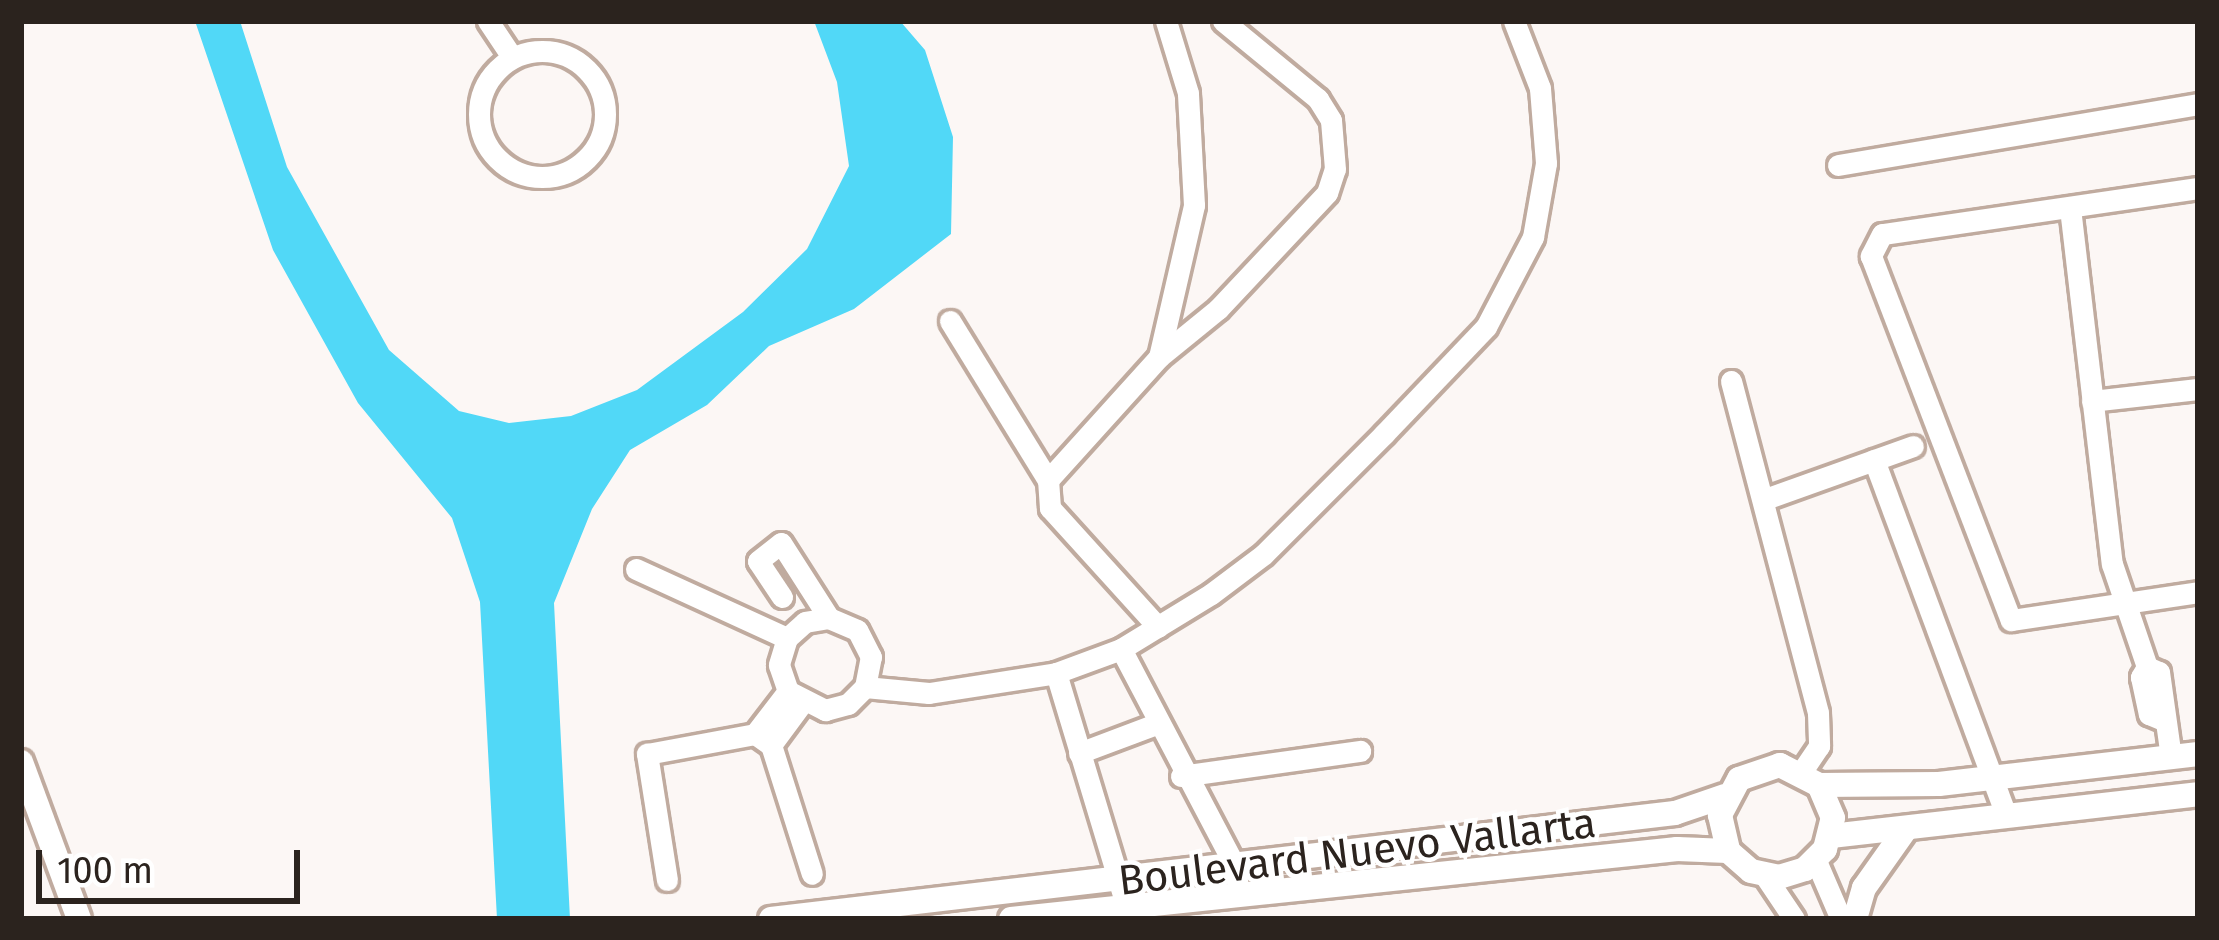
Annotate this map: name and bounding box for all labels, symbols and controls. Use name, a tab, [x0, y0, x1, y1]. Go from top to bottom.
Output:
street label: Boulevard Nuevo Vallarta	[1115, 798, 1599, 906]
scale bar	[42, 826, 306, 900]
text: 100 m	[57, 849, 153, 893]

